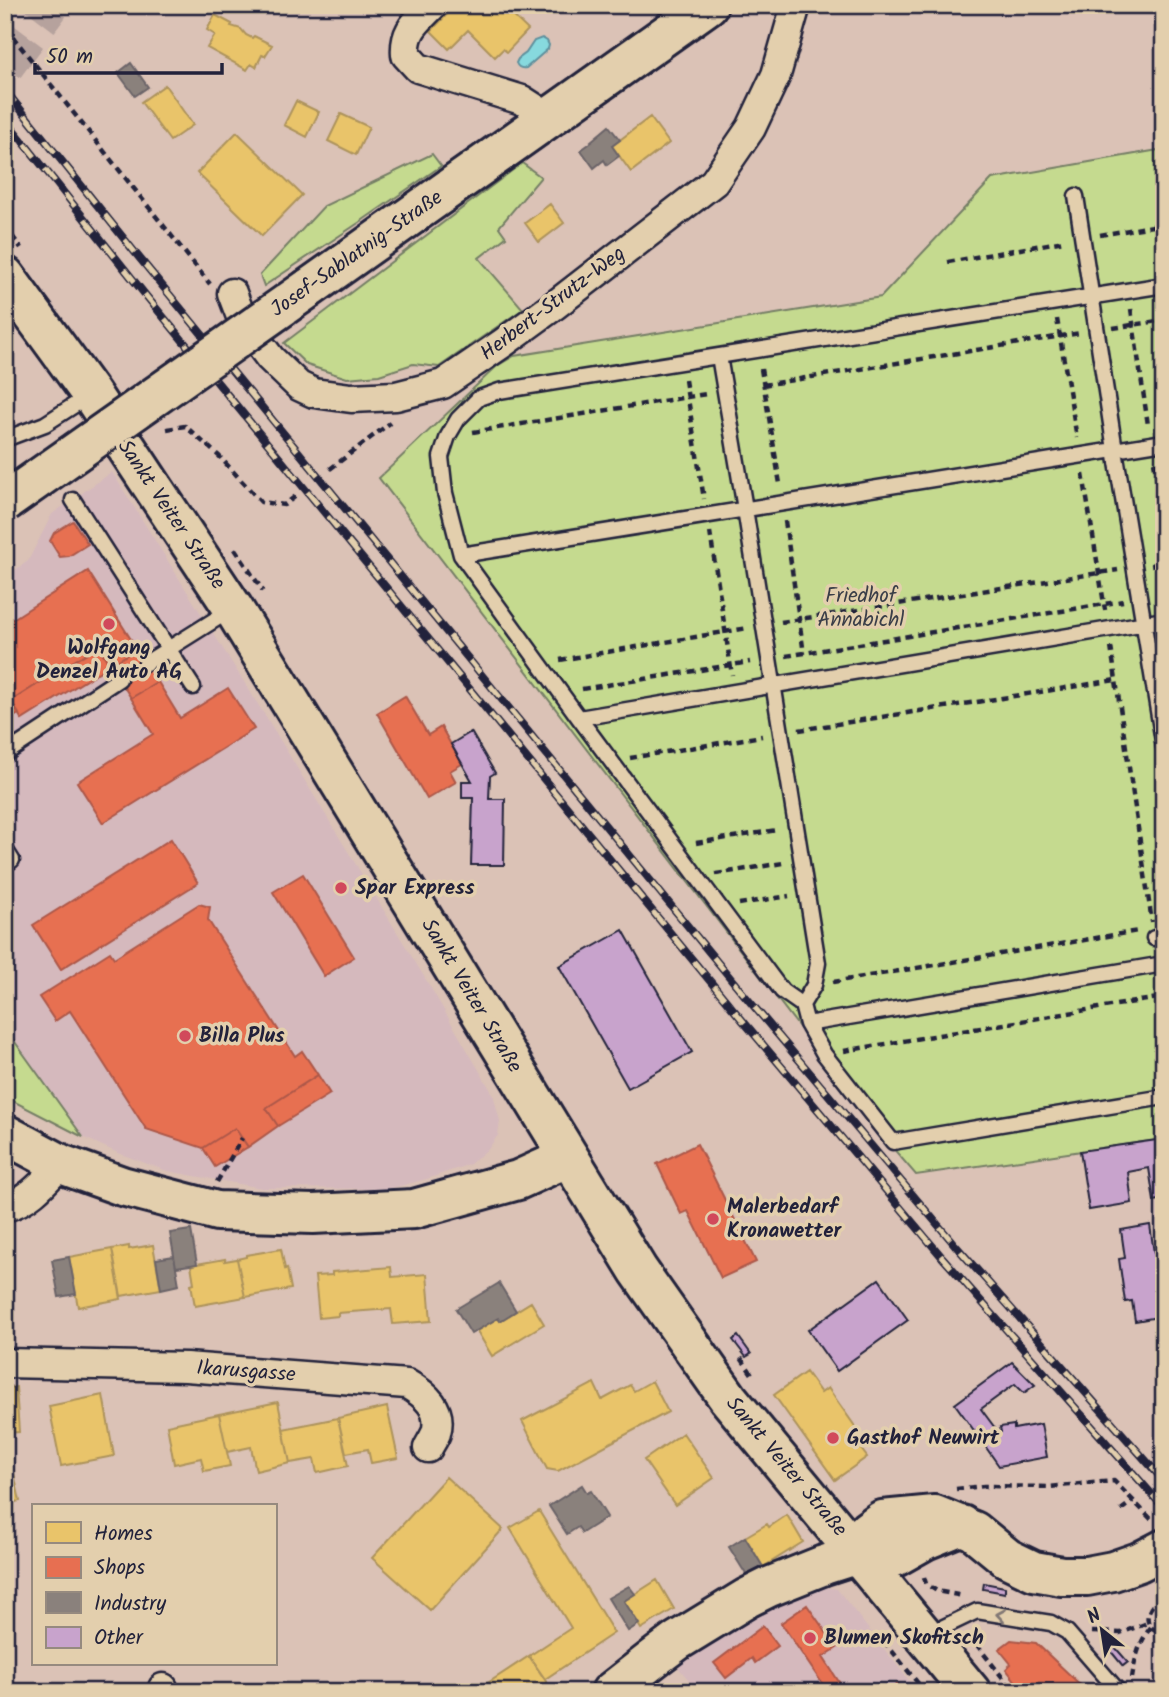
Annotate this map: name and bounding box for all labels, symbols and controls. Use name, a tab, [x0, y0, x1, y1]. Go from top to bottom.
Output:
scale bar	[35, 32, 222, 76]
text: 50 m	[46, 41, 93, 74]
street label: Josef-Sablatnig-Straße	[264, 182, 450, 326]
street label: Herbert-Strutz-Weg	[473, 238, 633, 370]
street label: Sankt Veiter Straße	[108, 433, 234, 597]
park label: Friedhof Annabichl	[818, 580, 904, 637]
marker: Wolfgang Denzel Auto AG	[101, 616, 117, 632]
place label: Wolfgang Denzel Auto AG	[36, 632, 182, 689]
place label: Spar Express	[355, 872, 475, 905]
marker: Spar Express	[333, 880, 349, 896]
street label: Sankt Veiter Straße	[412, 913, 530, 1080]
place label: Billa Plus	[199, 1020, 285, 1053]
marker: Billa Plus	[177, 1028, 193, 1044]
place label: Malerbedarf Kronawetter	[727, 1191, 843, 1248]
marker: Malerbedarf Kronawetter	[705, 1211, 721, 1227]
street label: Ikarusgasse	[195, 1352, 297, 1392]
street label: Sankt Veiter Straße	[717, 1389, 855, 1545]
place label: Gasthof Neuwirt	[847, 1422, 1000, 1455]
marker: Gasthof Neuwirt	[825, 1430, 841, 1446]
legend	[32, 1504, 276, 1666]
text: Homes	[94, 1518, 153, 1551]
text: Shops	[94, 1552, 145, 1585]
text: Industry	[94, 1588, 166, 1621]
north arrow	[1068, 1596, 1138, 1666]
text: N	[1082, 1601, 1107, 1633]
one-way arrow	[995, 1608, 1007, 1623]
text: Other	[94, 1622, 144, 1655]
place label: Blumen Skofitsch	[824, 1622, 984, 1655]
marker: Blumen Skofitsch	[802, 1630, 818, 1646]

